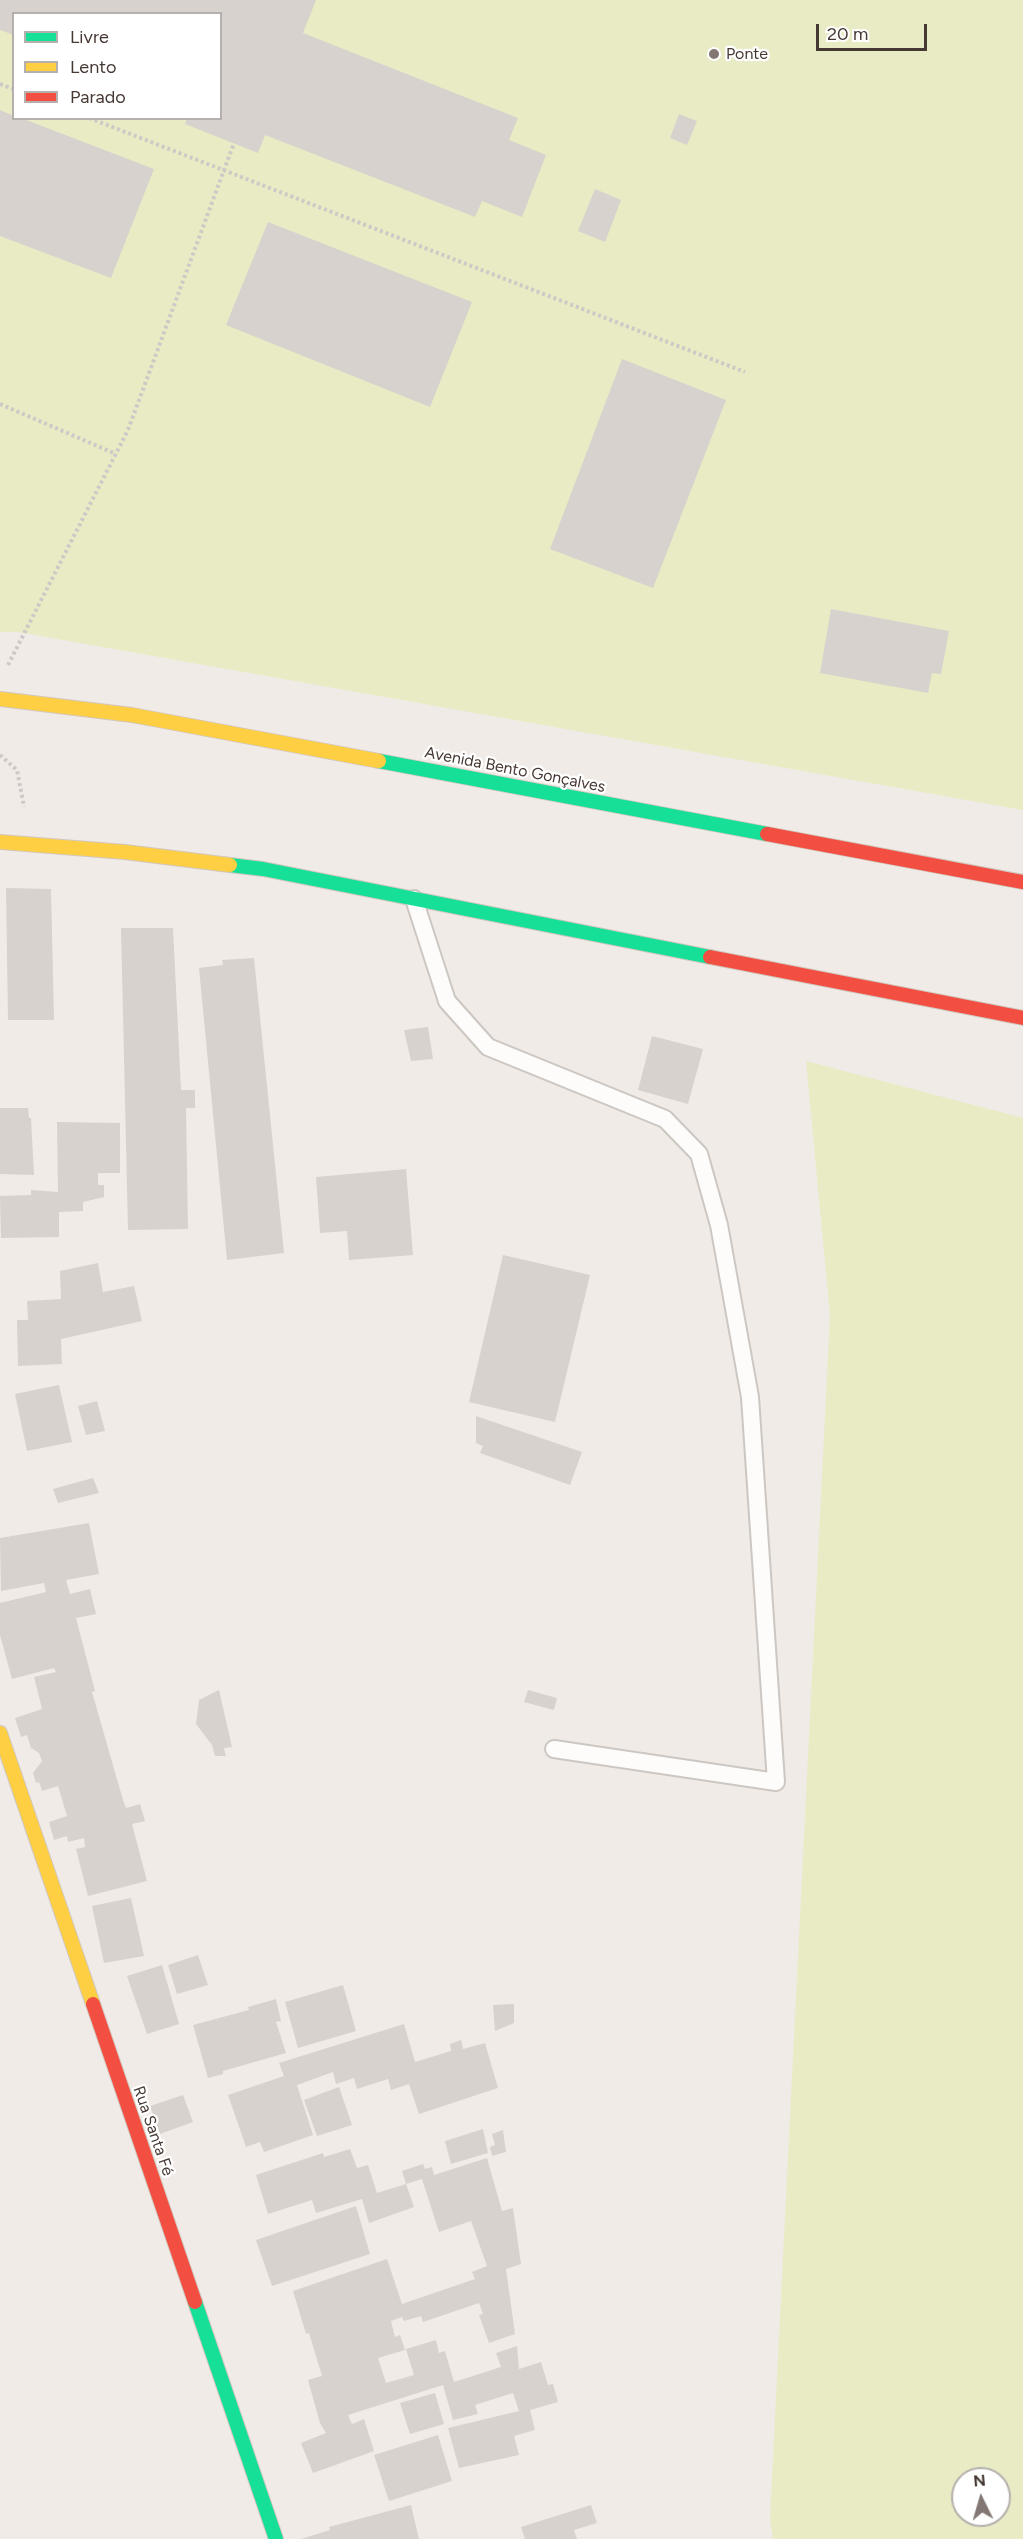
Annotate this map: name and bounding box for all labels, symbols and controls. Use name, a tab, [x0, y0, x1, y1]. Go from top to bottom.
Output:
legend	[12, 12, 222, 120]
scale bar	[819, 12, 930, 50]
text: 20 m	[827, 23, 868, 45]
text: Livre	[70, 26, 109, 48]
place label: Ponte	[726, 44, 768, 64]
marker: Ponte	[707, 47, 721, 61]
text: Lento	[70, 56, 116, 78]
text: Parado	[70, 86, 126, 108]
street label: Avenida Bento Gonçalves	[423, 743, 607, 797]
street label: Rua Santa Fé	[129, 2084, 177, 2178]
north arrow	[951, 2467, 1011, 2527]
text: N	[973, 2471, 987, 2491]

